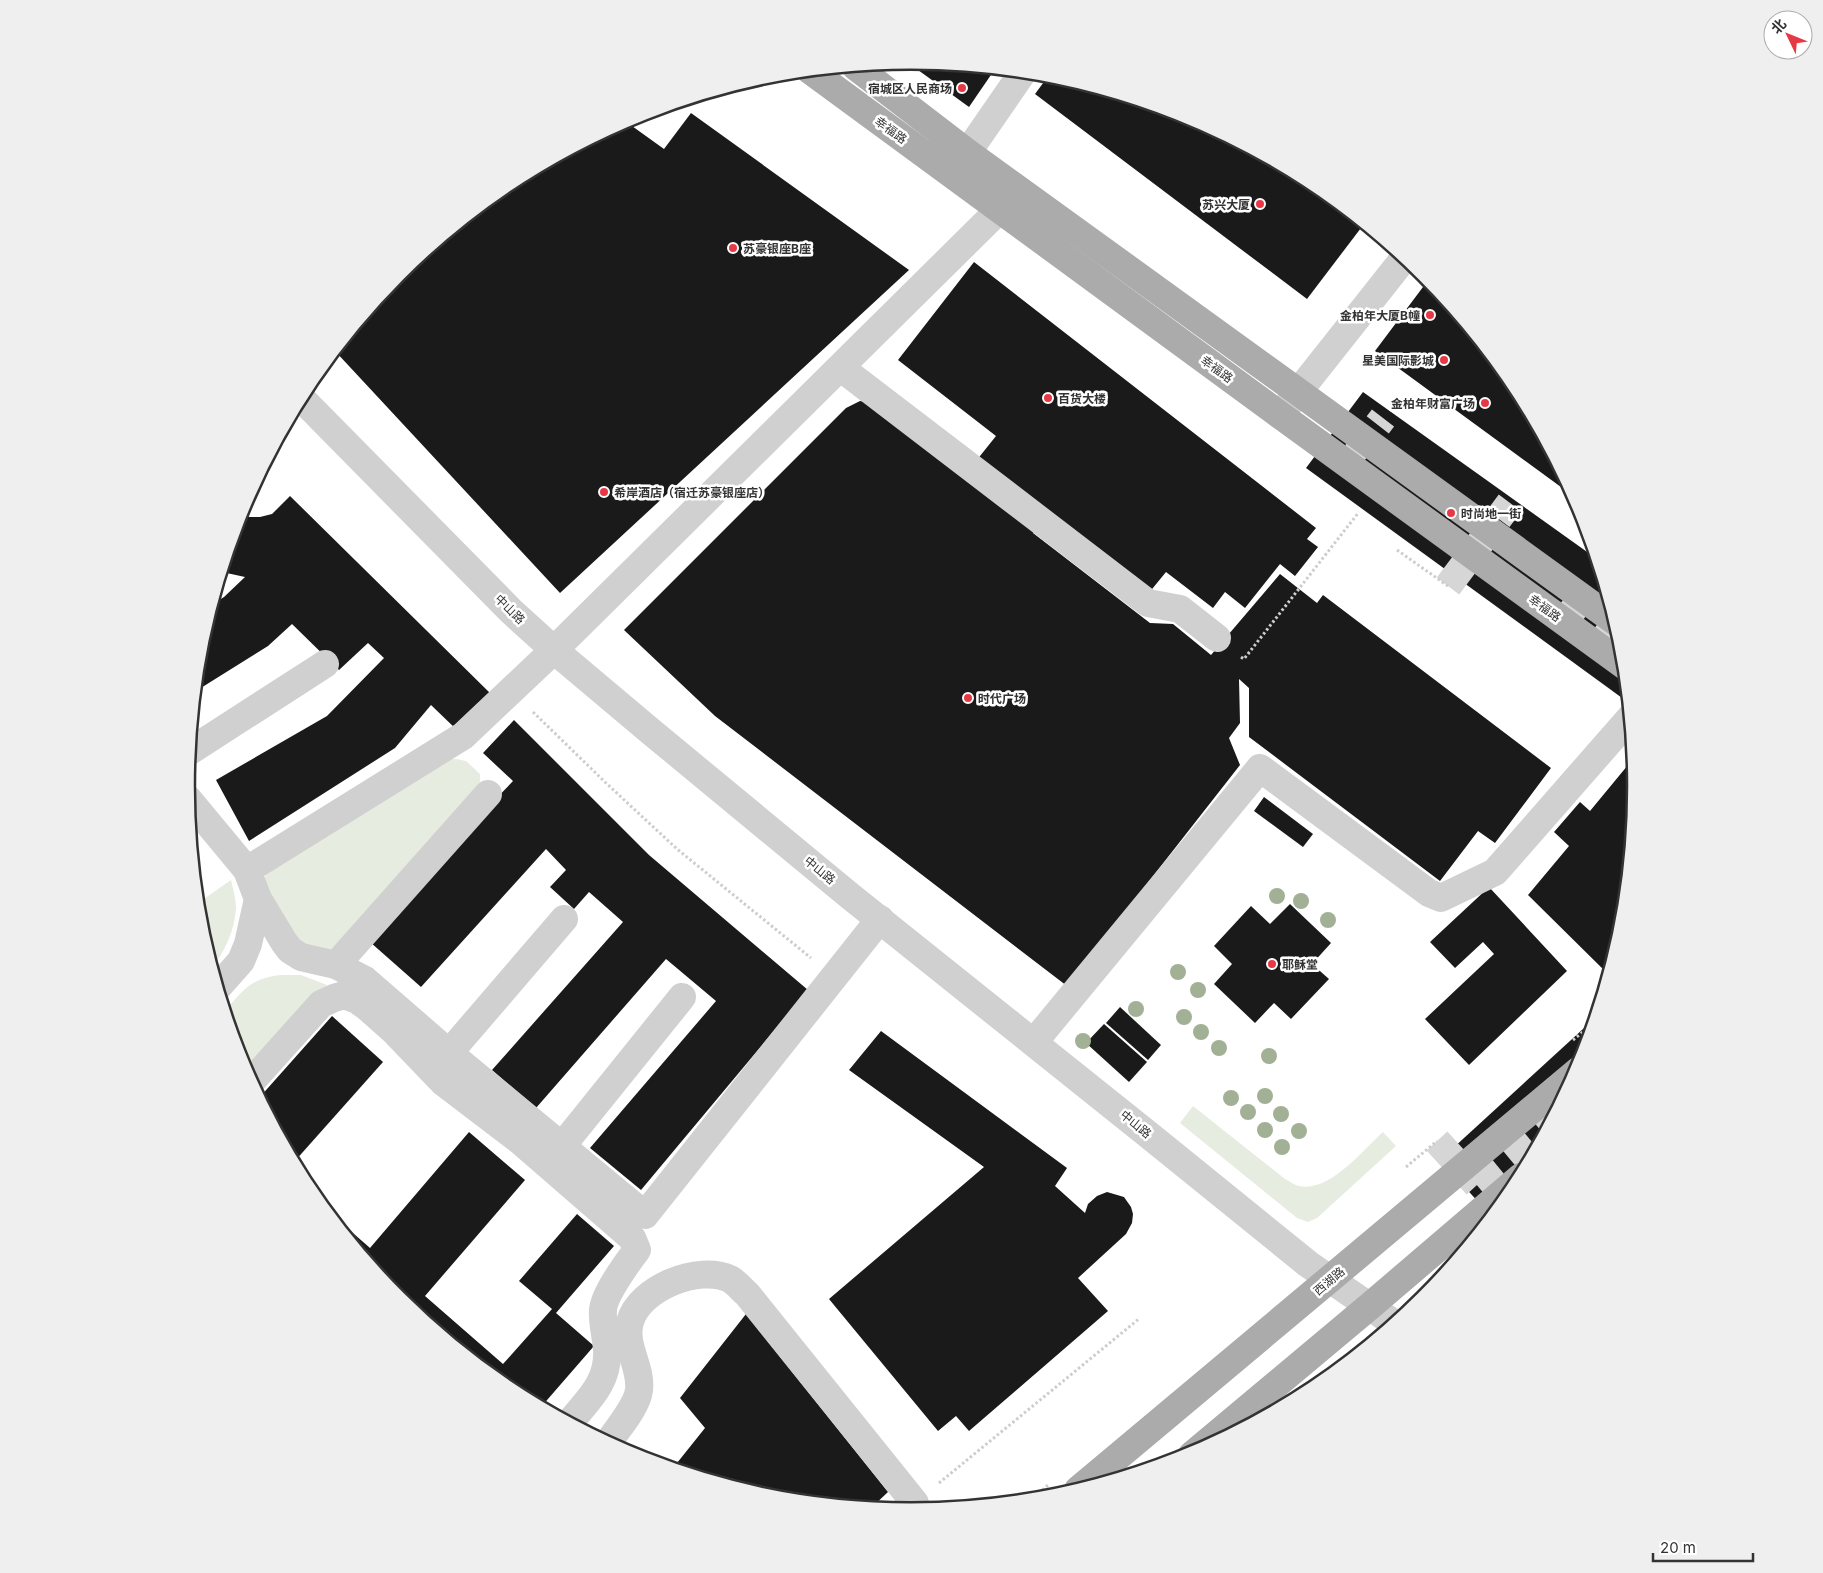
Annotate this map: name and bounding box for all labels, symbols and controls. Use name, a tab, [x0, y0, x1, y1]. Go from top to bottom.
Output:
north arrow	[1763, 10, 1813, 60]
text: 北	[1767, 15, 1789, 37]
place label: 宿城区人民商场	[868, 81, 952, 96]
marker: 宿城区人民商场	[956, 82, 968, 94]
street label: 幸福路	[872, 113, 910, 147]
place label: 苏兴大厦	[1202, 197, 1250, 212]
marker: 苏兴大厦	[1254, 198, 1266, 210]
place label: 苏豪银座B座	[743, 241, 811, 256]
marker: 苏豪银座B座	[727, 242, 739, 254]
place label: 金柏年大厦B幢	[1340, 308, 1420, 323]
marker: 金柏年大厦B幢	[1424, 309, 1436, 321]
street label: 幸福路	[1198, 352, 1236, 386]
place label: 星美国际影城	[1362, 353, 1434, 368]
marker: 星美国际影城	[1438, 354, 1450, 366]
place label: 百货大楼	[1058, 391, 1106, 406]
marker: 百货大楼	[1042, 392, 1054, 404]
place label: 金柏年财富广场	[1391, 396, 1475, 411]
marker: 金柏年财富广场	[1479, 397, 1491, 409]
place label: 希岸酒店（宿迁苏豪银座店）	[614, 485, 770, 500]
marker: 希岸酒店（宿迁苏豪银座店）	[598, 486, 610, 498]
place label: 时尚地一街	[1461, 506, 1521, 521]
marker: 时尚地一街	[1445, 507, 1457, 519]
street label: 中山路	[492, 591, 528, 627]
street label: 幸福路	[1526, 591, 1564, 625]
place label: 时代广场	[978, 691, 1026, 706]
marker: 时代广场	[962, 692, 974, 704]
street label: 中山路	[801, 853, 839, 887]
place label: 耶稣堂	[1282, 957, 1318, 972]
marker: 耶稣堂	[1266, 958, 1278, 970]
street label: 中山路	[1117, 1107, 1155, 1141]
street label: 西湖路	[1310, 1264, 1348, 1298]
scale bar	[1653, 1530, 1753, 1562]
text: 20 m	[1660, 1538, 1696, 1557]

